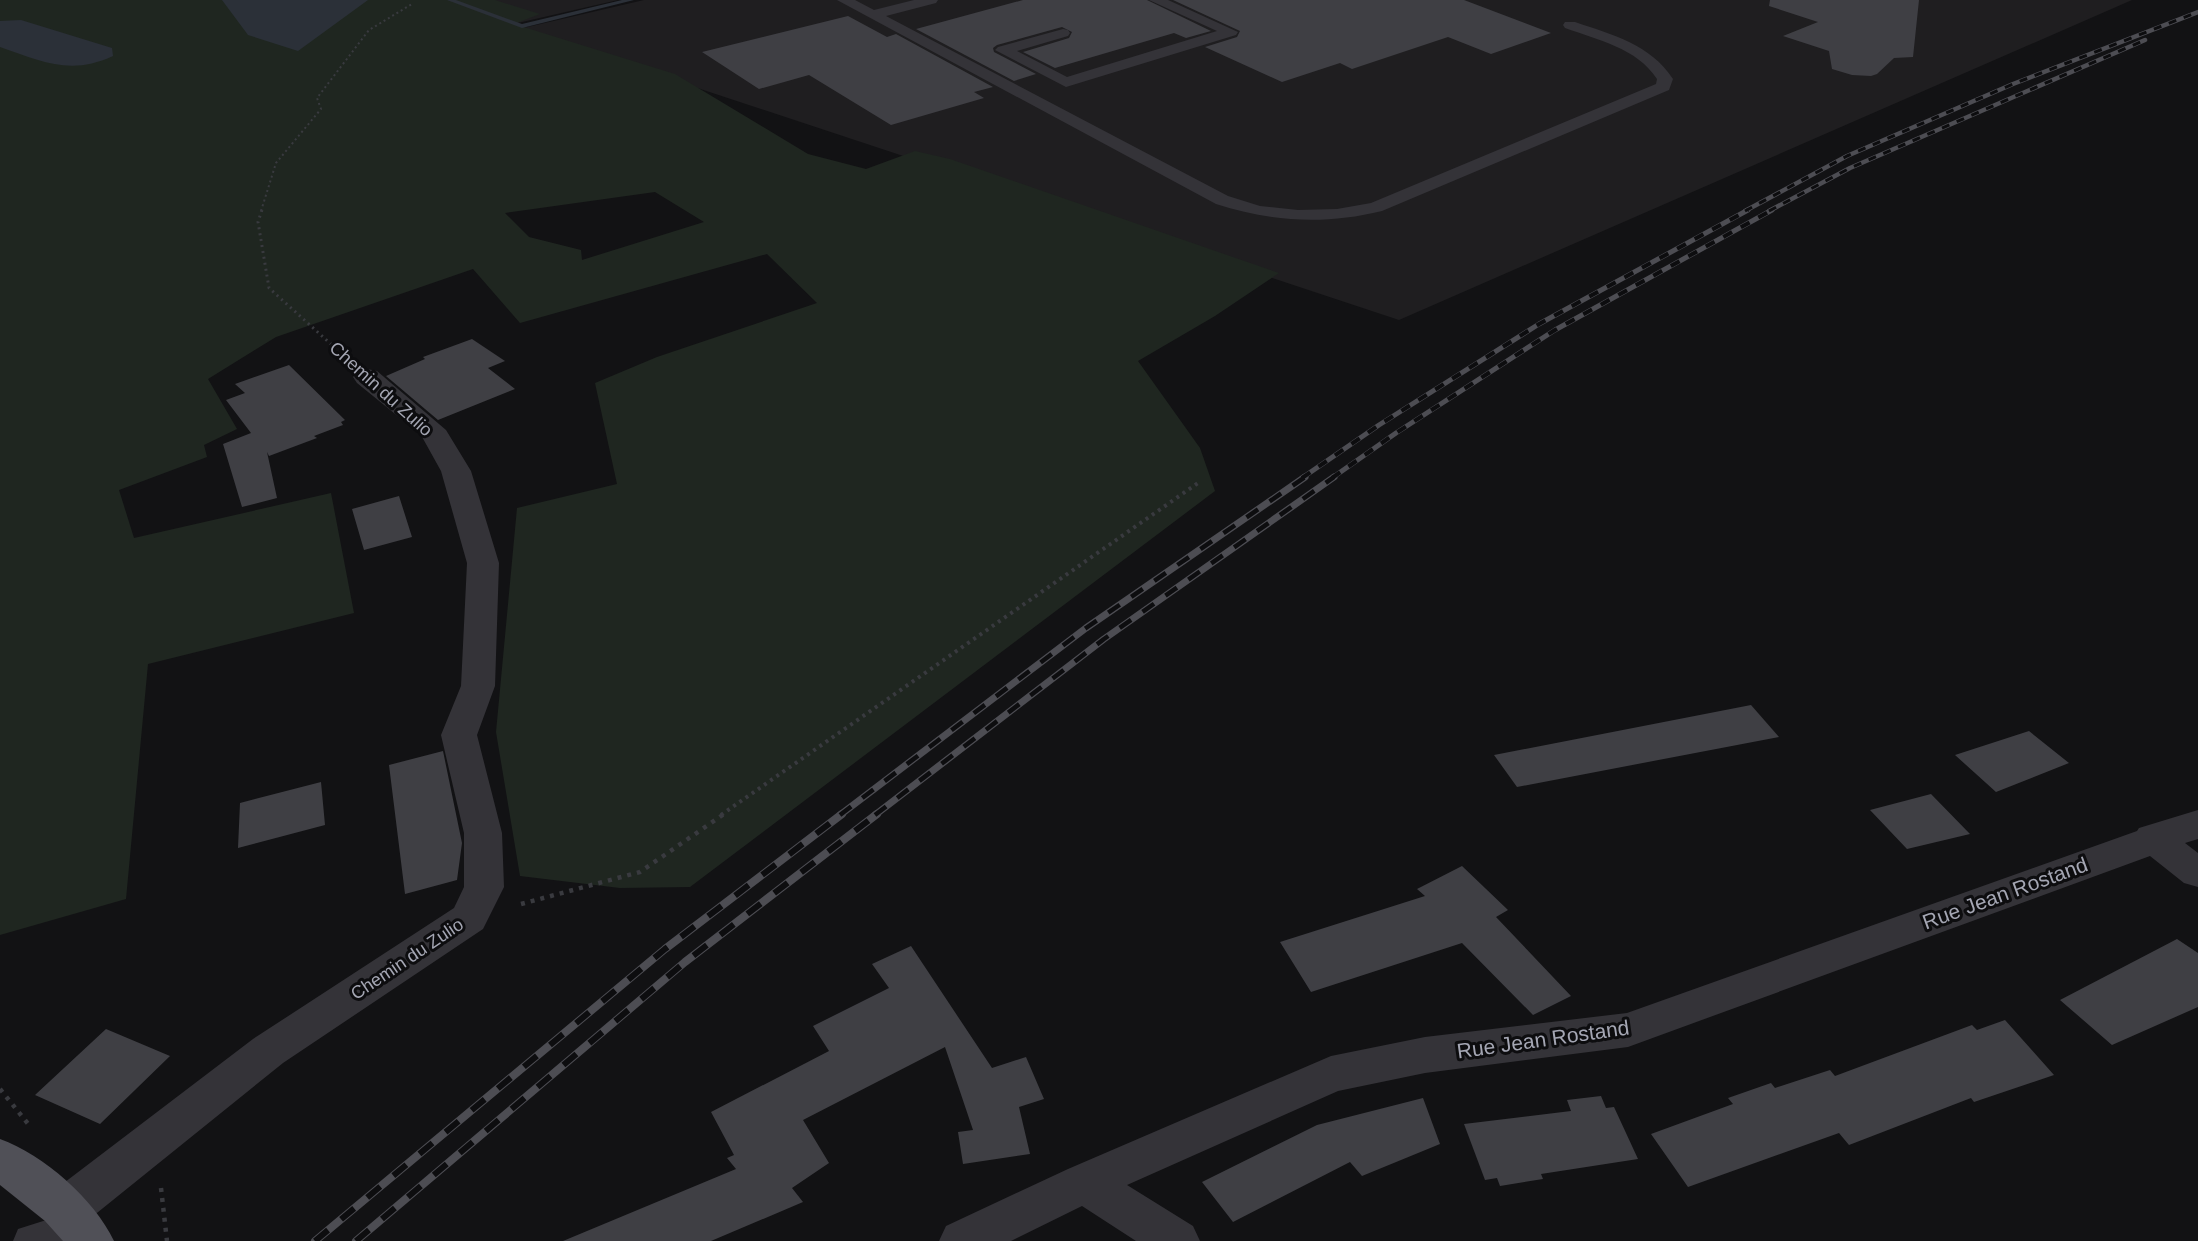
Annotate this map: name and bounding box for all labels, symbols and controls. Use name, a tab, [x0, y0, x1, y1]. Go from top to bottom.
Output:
street label: Chemin du Zulio	[326, 338, 436, 440]
street label: Rue Jean Rostand	[1919, 852, 2091, 934]
street label: Chemin du Zulio	[347, 914, 467, 1004]
street label: Rue Jean Rostand	[1455, 1016, 1631, 1062]

